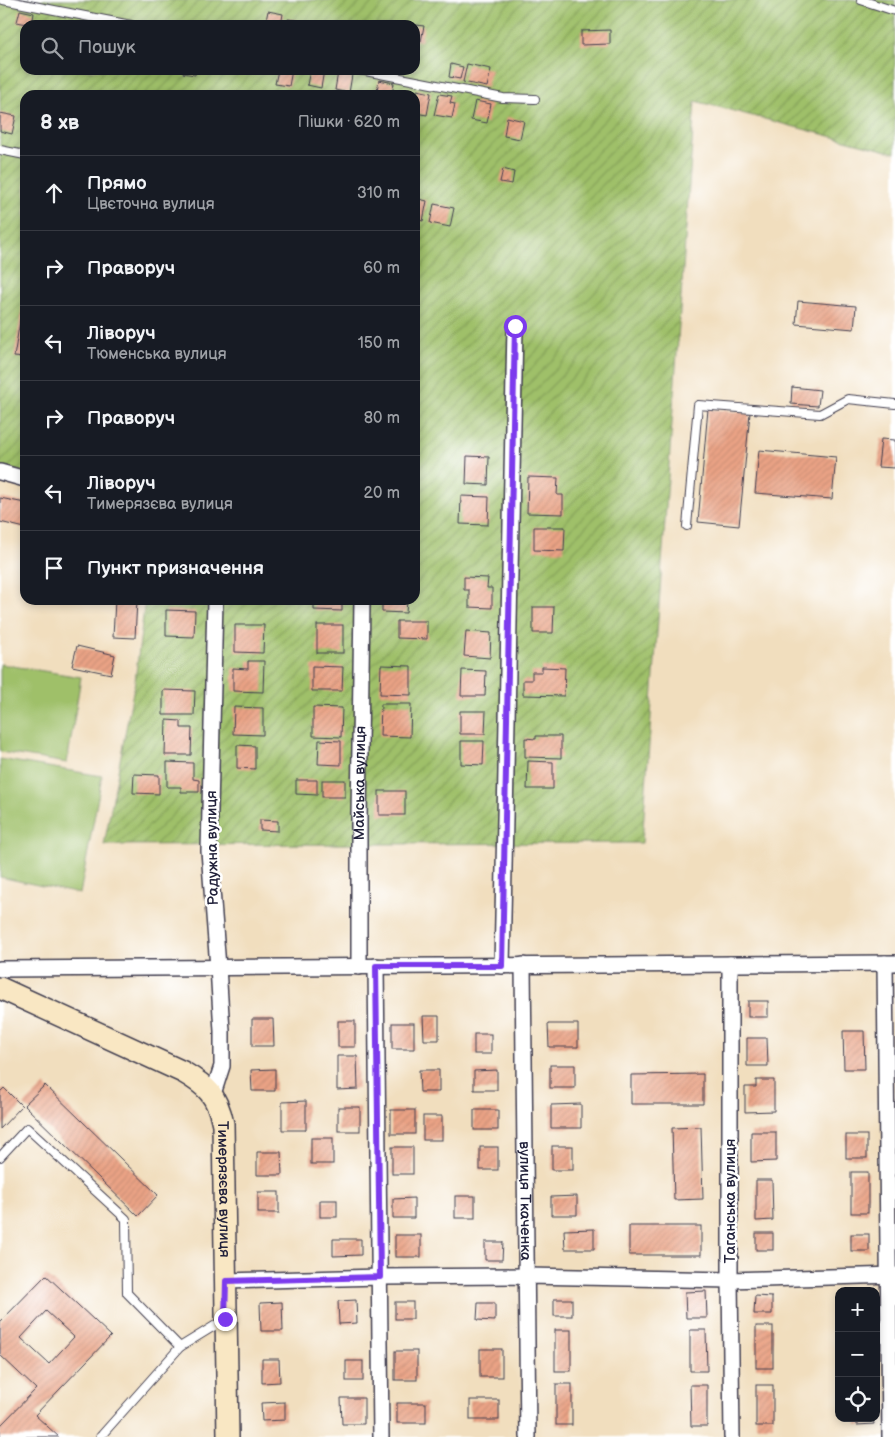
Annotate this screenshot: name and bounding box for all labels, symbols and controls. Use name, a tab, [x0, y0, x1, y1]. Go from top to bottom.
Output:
search box	[20, 20, 420, 75]
icon: search	[38, 34, 66, 62]
text: Пошук	[78, 36, 136, 59]
text: 8 хв	[40, 110, 79, 135]
text: Пішки · 620 m	[298, 113, 400, 132]
text: Прямо	[87, 172, 147, 195]
icon: ahead	[40, 179, 68, 207]
text: 310 m	[357, 184, 400, 203]
text: Цвєточна вулиця	[87, 195, 215, 214]
icon: right	[40, 254, 68, 282]
text: Праворуч	[87, 257, 175, 280]
text: 60 m	[363, 259, 400, 278]
route start	[504, 315, 527, 338]
text: Ліворуч	[87, 322, 156, 345]
icon: left	[40, 329, 68, 357]
text: 150 m	[358, 334, 400, 353]
text: Тюменська вулиця	[87, 345, 227, 364]
icon: right	[40, 404, 68, 432]
text: Праворуч	[87, 407, 175, 430]
text: 80 m	[364, 409, 400, 428]
text: Ліворуч	[87, 472, 156, 495]
icon: left	[40, 479, 68, 507]
text: 20 m	[364, 484, 400, 503]
text: Тимерязєва вулиця	[87, 495, 233, 514]
icon: arrive	[40, 554, 68, 582]
text: Пункт призначення	[87, 557, 264, 580]
street label: Майська вулиця	[350, 726, 370, 840]
street label: Радужна вулиця	[202, 790, 223, 906]
street label: Тимерязєва вулиця	[213, 1121, 234, 1258]
street label: Таганська вулиця	[721, 1139, 740, 1263]
street label: вулиця Ткаченка	[515, 1141, 535, 1261]
map controls	[835, 1287, 880, 1422]
button: +	[835, 1287, 880, 1332]
route end	[214, 1308, 237, 1331]
button: −	[835, 1332, 880, 1377]
button: locate	[835, 1377, 880, 1422]

